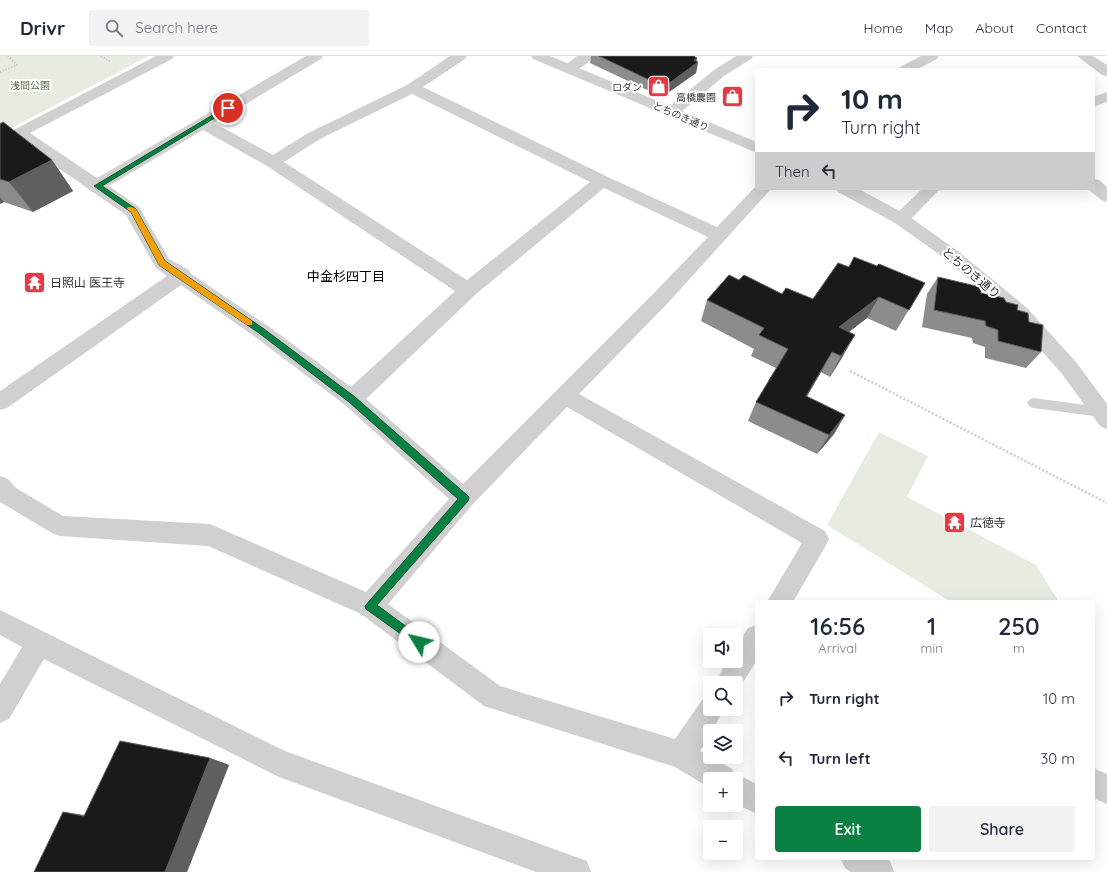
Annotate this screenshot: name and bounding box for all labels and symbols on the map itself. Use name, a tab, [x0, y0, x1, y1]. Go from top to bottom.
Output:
shop icon: ロダン	[645, 74, 671, 100]
park label: 浅間公園	[10, 79, 50, 92]
place label: ロダン	[612, 81, 642, 94]
shop icon: 高橋農園	[719, 84, 745, 110]
pin	[211, 91, 245, 125]
place label: 高橋農園	[676, 91, 716, 104]
street label: とちのき通り	[651, 99, 711, 134]
street label: とちのき通り	[939, 244, 1004, 301]
district label: 中金杉四丁目	[307, 268, 385, 284]
temple icon: 日照山 医王寺	[21, 270, 47, 296]
place label: 日照山 医王寺	[50, 275, 125, 290]
temple icon: 広徳寺	[941, 510, 967, 536]
place label: 広徳寺	[970, 515, 1006, 530]
position arrow	[398, 621, 440, 663]

